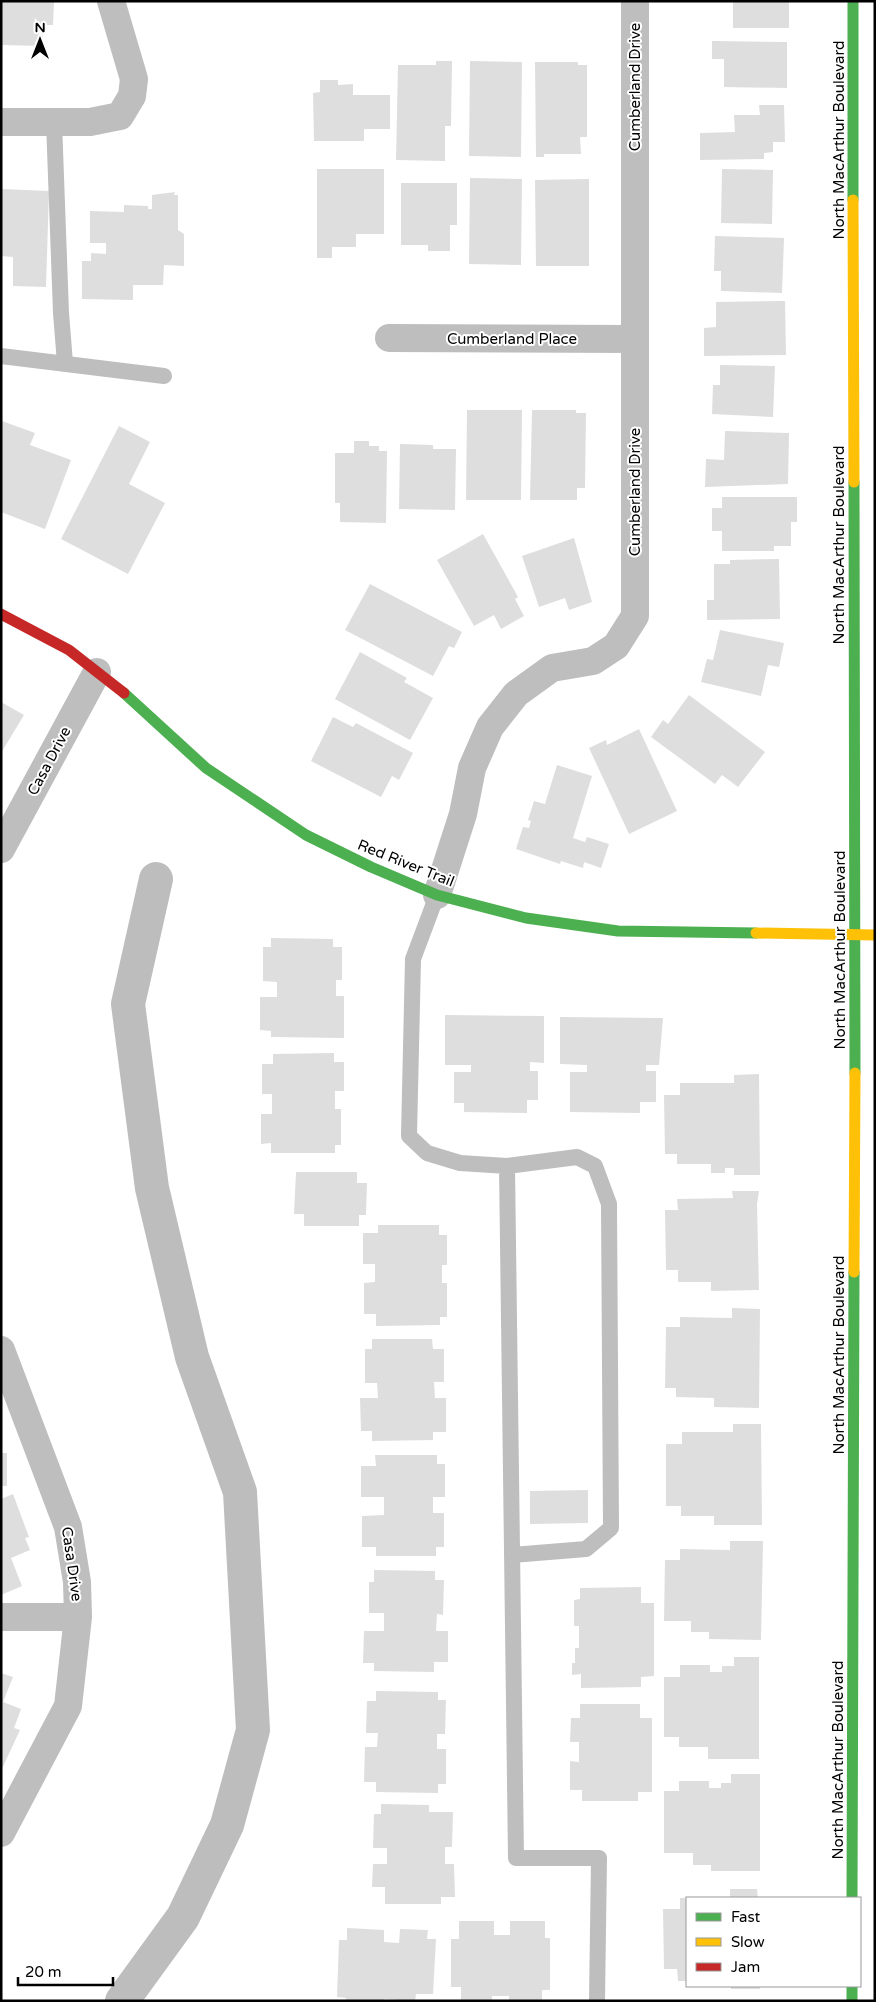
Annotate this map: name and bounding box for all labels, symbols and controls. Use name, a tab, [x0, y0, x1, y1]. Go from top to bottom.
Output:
north arrow	[15, 15, 65, 65]
text: N	[34, 19, 46, 36]
street label: Cumberland Drive	[626, 23, 644, 151]
street label: North MacArthur Boulevard	[830, 41, 848, 239]
street label: Cumberland Place	[447, 330, 577, 348]
street label: Cumberland Drive	[626, 428, 644, 556]
street label: North MacArthur Boulevard	[830, 446, 848, 644]
street label: Casa Drive	[23, 724, 75, 798]
street label: Red River Trail	[355, 835, 457, 891]
street label: North MacArthur Boulevard	[831, 851, 849, 1049]
street label: North MacArthur Boulevard	[830, 1256, 848, 1454]
street label: Casa Drive	[58, 1525, 86, 1603]
street label: North MacArthur Boulevard	[829, 1661, 847, 1859]
legend	[686, 1897, 861, 1987]
text: Fast	[731, 1908, 761, 1926]
text: Slow	[731, 1933, 765, 1951]
scale bar	[18, 1954, 112, 1986]
text: Jam	[731, 1958, 760, 1976]
text: 20 m	[25, 1963, 62, 1981]

